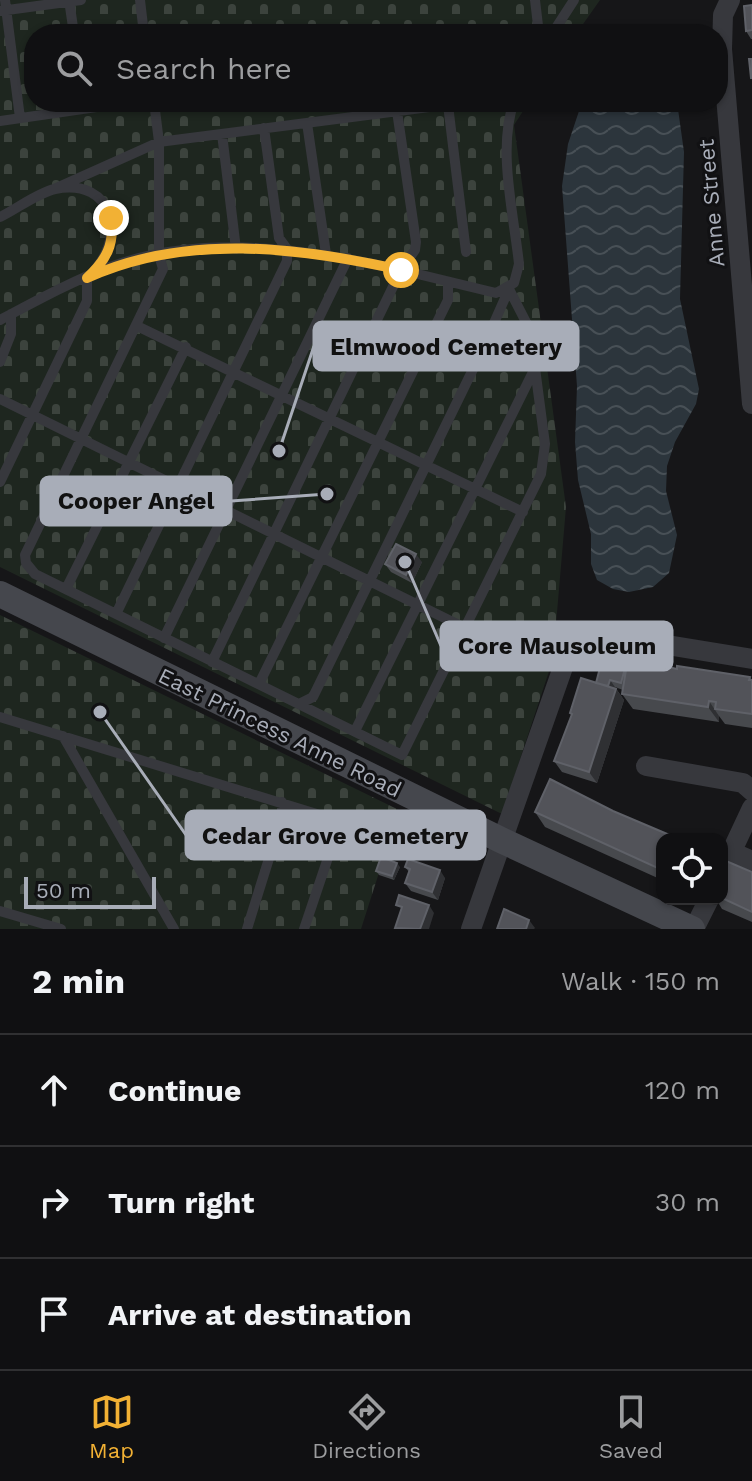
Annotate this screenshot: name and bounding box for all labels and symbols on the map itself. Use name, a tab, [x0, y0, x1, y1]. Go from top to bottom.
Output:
street label: Anne Street	[693, 138, 730, 268]
route end	[93, 200, 129, 236]
route start	[383, 252, 419, 288]
callout: Elmwood Cemetery	[314, 322, 578, 370]
text: Elmwood Cemetery	[330, 333, 563, 361]
callout: Cooper Angel	[41, 477, 231, 525]
text: Cooper Angel	[58, 487, 214, 515]
callout: Core Mausoleum	[441, 622, 672, 670]
text: Core Mausoleum	[458, 632, 656, 660]
street label: East Princess Anne Road	[154, 663, 405, 802]
callout: Cedar Grove Cemetery	[186, 811, 485, 859]
text: Cedar Grove Cemetery	[202, 822, 469, 850]
scale bar	[24, 873, 156, 909]

